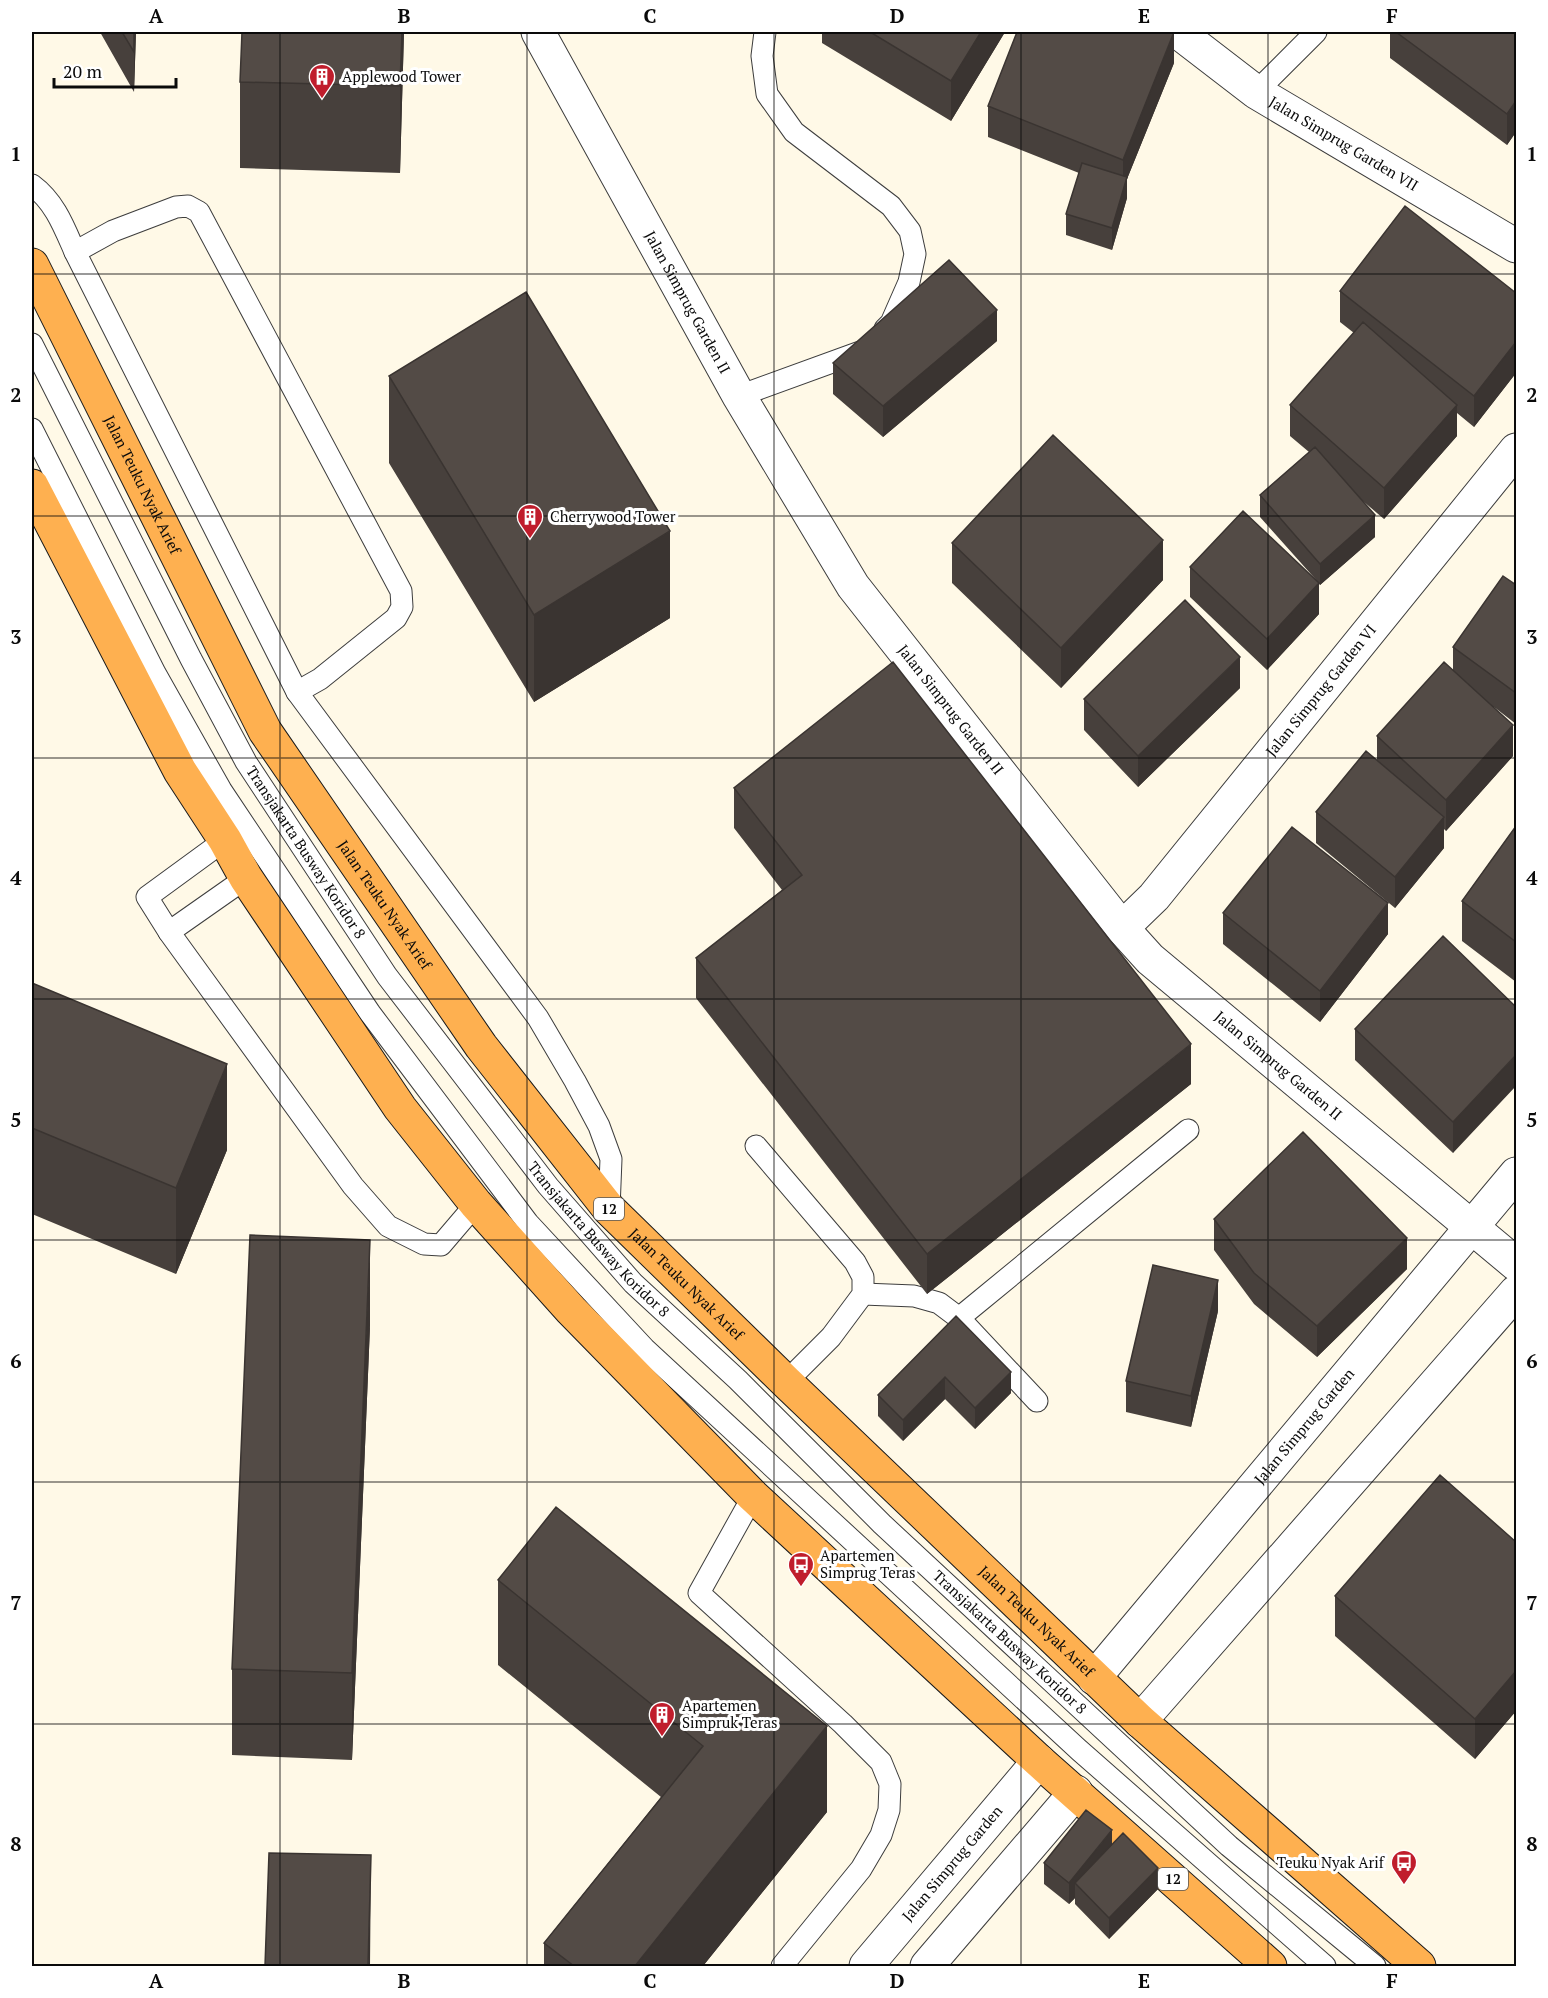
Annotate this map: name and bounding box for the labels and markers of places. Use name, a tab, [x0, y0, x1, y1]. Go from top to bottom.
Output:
building icon: Applewood Tower	[307, 62, 337, 100]
place label: Applewood Tower	[342, 66, 461, 86]
building icon: Cherrywood Tower	[515, 502, 545, 540]
place label: Cherrywood Tower	[550, 506, 676, 526]
place label: Apartemen Simprug Teras	[820, 1545, 916, 1582]
bus stop icon: Apartemen Simprug Teras	[786, 1550, 816, 1588]
place label: Apartemen Simpruk Teras	[682, 1695, 777, 1732]
building icon: Apartemen Simpruk Teras	[647, 1700, 677, 1738]
bus stop icon: Teuku Nyak Arif	[1389, 1848, 1419, 1886]
place label: Teuku Nyak Arif	[1277, 1852, 1385, 1872]

